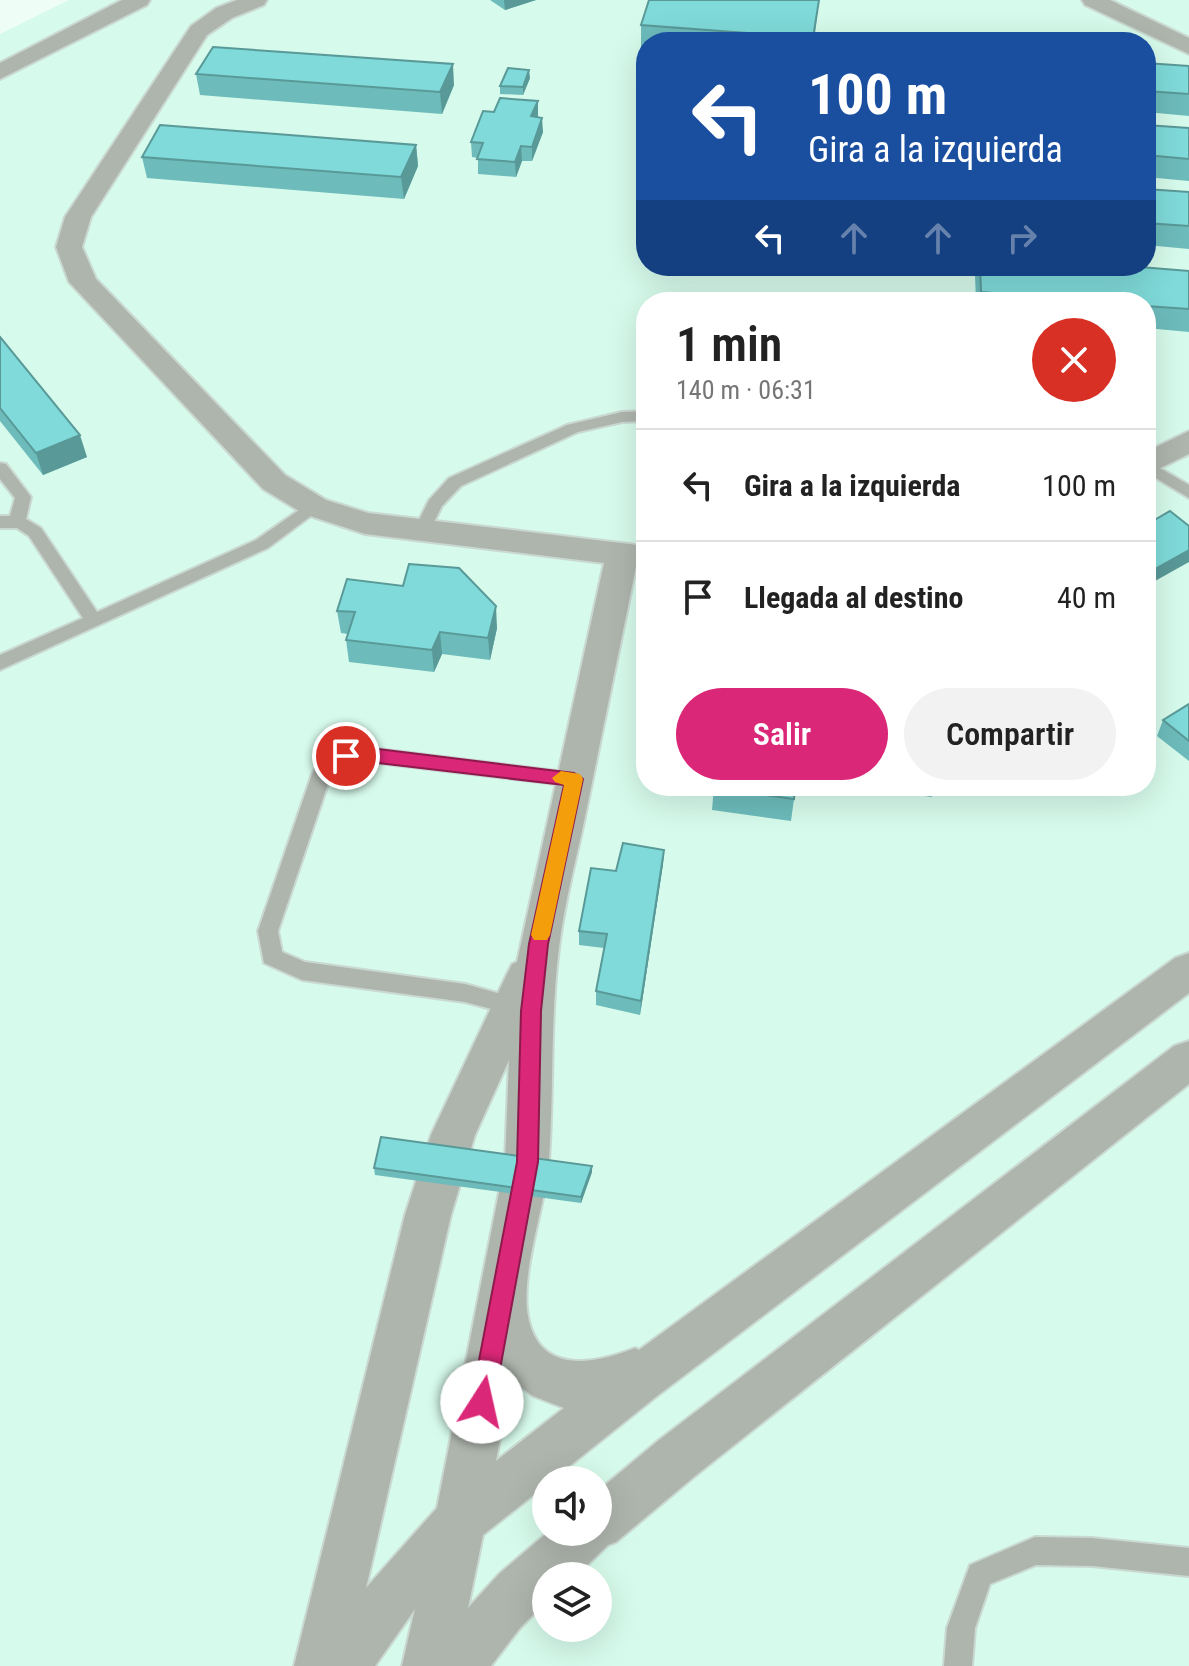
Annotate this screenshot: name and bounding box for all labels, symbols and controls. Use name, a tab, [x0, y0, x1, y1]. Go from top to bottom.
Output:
text: 100 m	[808, 62, 947, 128]
icon: left	[676, 64, 780, 168]
text: Gira a la izquierda	[808, 129, 1063, 171]
icon: left	[748, 216, 792, 260]
icon: ahead	[832, 216, 876, 260]
icon: ahead	[916, 216, 960, 260]
icon: right	[1000, 216, 1044, 260]
text: 1 min	[676, 316, 782, 373]
button: close	[1032, 318, 1116, 402]
text: 140 m · 06:31	[676, 375, 816, 405]
icon: left	[676, 463, 720, 507]
text: Gira a la izquierda	[744, 468, 960, 503]
text: 100 m	[1042, 468, 1116, 503]
icon: arrive	[676, 575, 720, 619]
text: Llegada al destino	[744, 580, 963, 615]
text: 40 m	[1057, 580, 1116, 615]
button: Salir	[676, 688, 888, 780]
button: Compartir	[904, 688, 1116, 780]
pin	[312, 722, 380, 790]
icon: arrive	[324, 734, 368, 778]
position arrow	[440, 1360, 524, 1444]
map controls	[532, 1466, 612, 1642]
button: sound	[532, 1466, 612, 1546]
button: layers	[532, 1562, 612, 1642]

